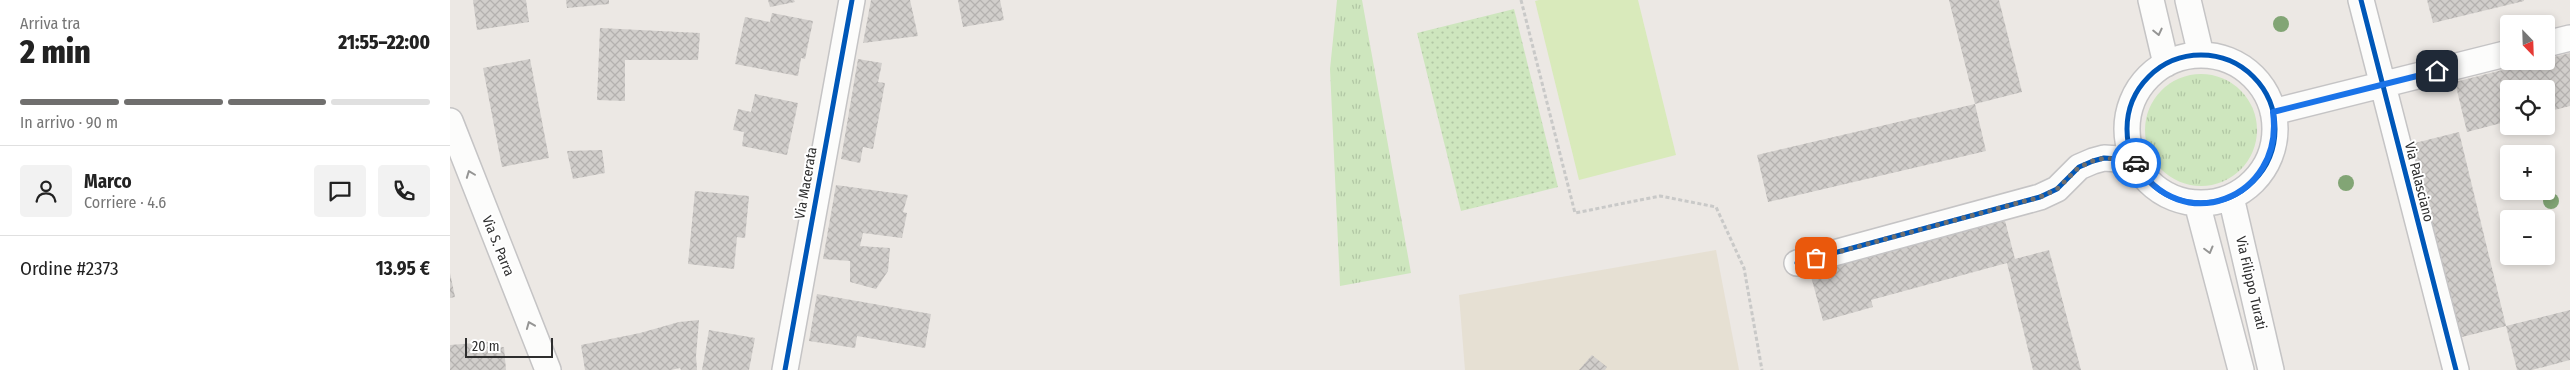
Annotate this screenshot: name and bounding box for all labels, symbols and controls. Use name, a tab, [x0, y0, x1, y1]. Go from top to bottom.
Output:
text: Arriva tra	[20, 14, 80, 33]
north arrow	[2500, 15, 2555, 70]
map controls	[2500, 15, 2555, 265]
one-way arrow	[2152, 28, 2163, 37]
text: 21:55–22:00	[338, 31, 430, 54]
text: 2 min	[20, 33, 91, 71]
pin	[2416, 50, 2458, 92]
icon: home	[2423, 57, 2451, 85]
button: locate	[2500, 80, 2555, 135]
text: In arrivo · 90 m	[20, 113, 118, 132]
courier	[2111, 138, 2161, 188]
street label: Via Palasciano	[2401, 140, 2437, 224]
street label: Via Macerata	[791, 145, 821, 220]
button: +	[2500, 145, 2555, 200]
icon: car	[2122, 149, 2150, 177]
button: person	[20, 165, 72, 217]
button: chat	[314, 165, 366, 217]
button: phone	[378, 165, 430, 217]
text: Marco	[84, 170, 132, 193]
one-way arrow	[466, 170, 476, 179]
text: Corriere · 4.6	[84, 193, 166, 212]
button: −	[2500, 210, 2555, 265]
street label: Via S. Parra	[478, 213, 518, 279]
street label: Via Filippo Turati	[2232, 235, 2270, 331]
pin	[1795, 237, 1837, 279]
icon: bag	[1802, 244, 1830, 272]
one-way arrow	[2203, 246, 2214, 255]
text: Ordine #2373	[20, 257, 119, 280]
text: 13.95 €	[376, 257, 430, 280]
one-way arrow	[525, 321, 536, 330]
scale bar	[465, 335, 552, 358]
text: 20 m	[472, 338, 500, 355]

